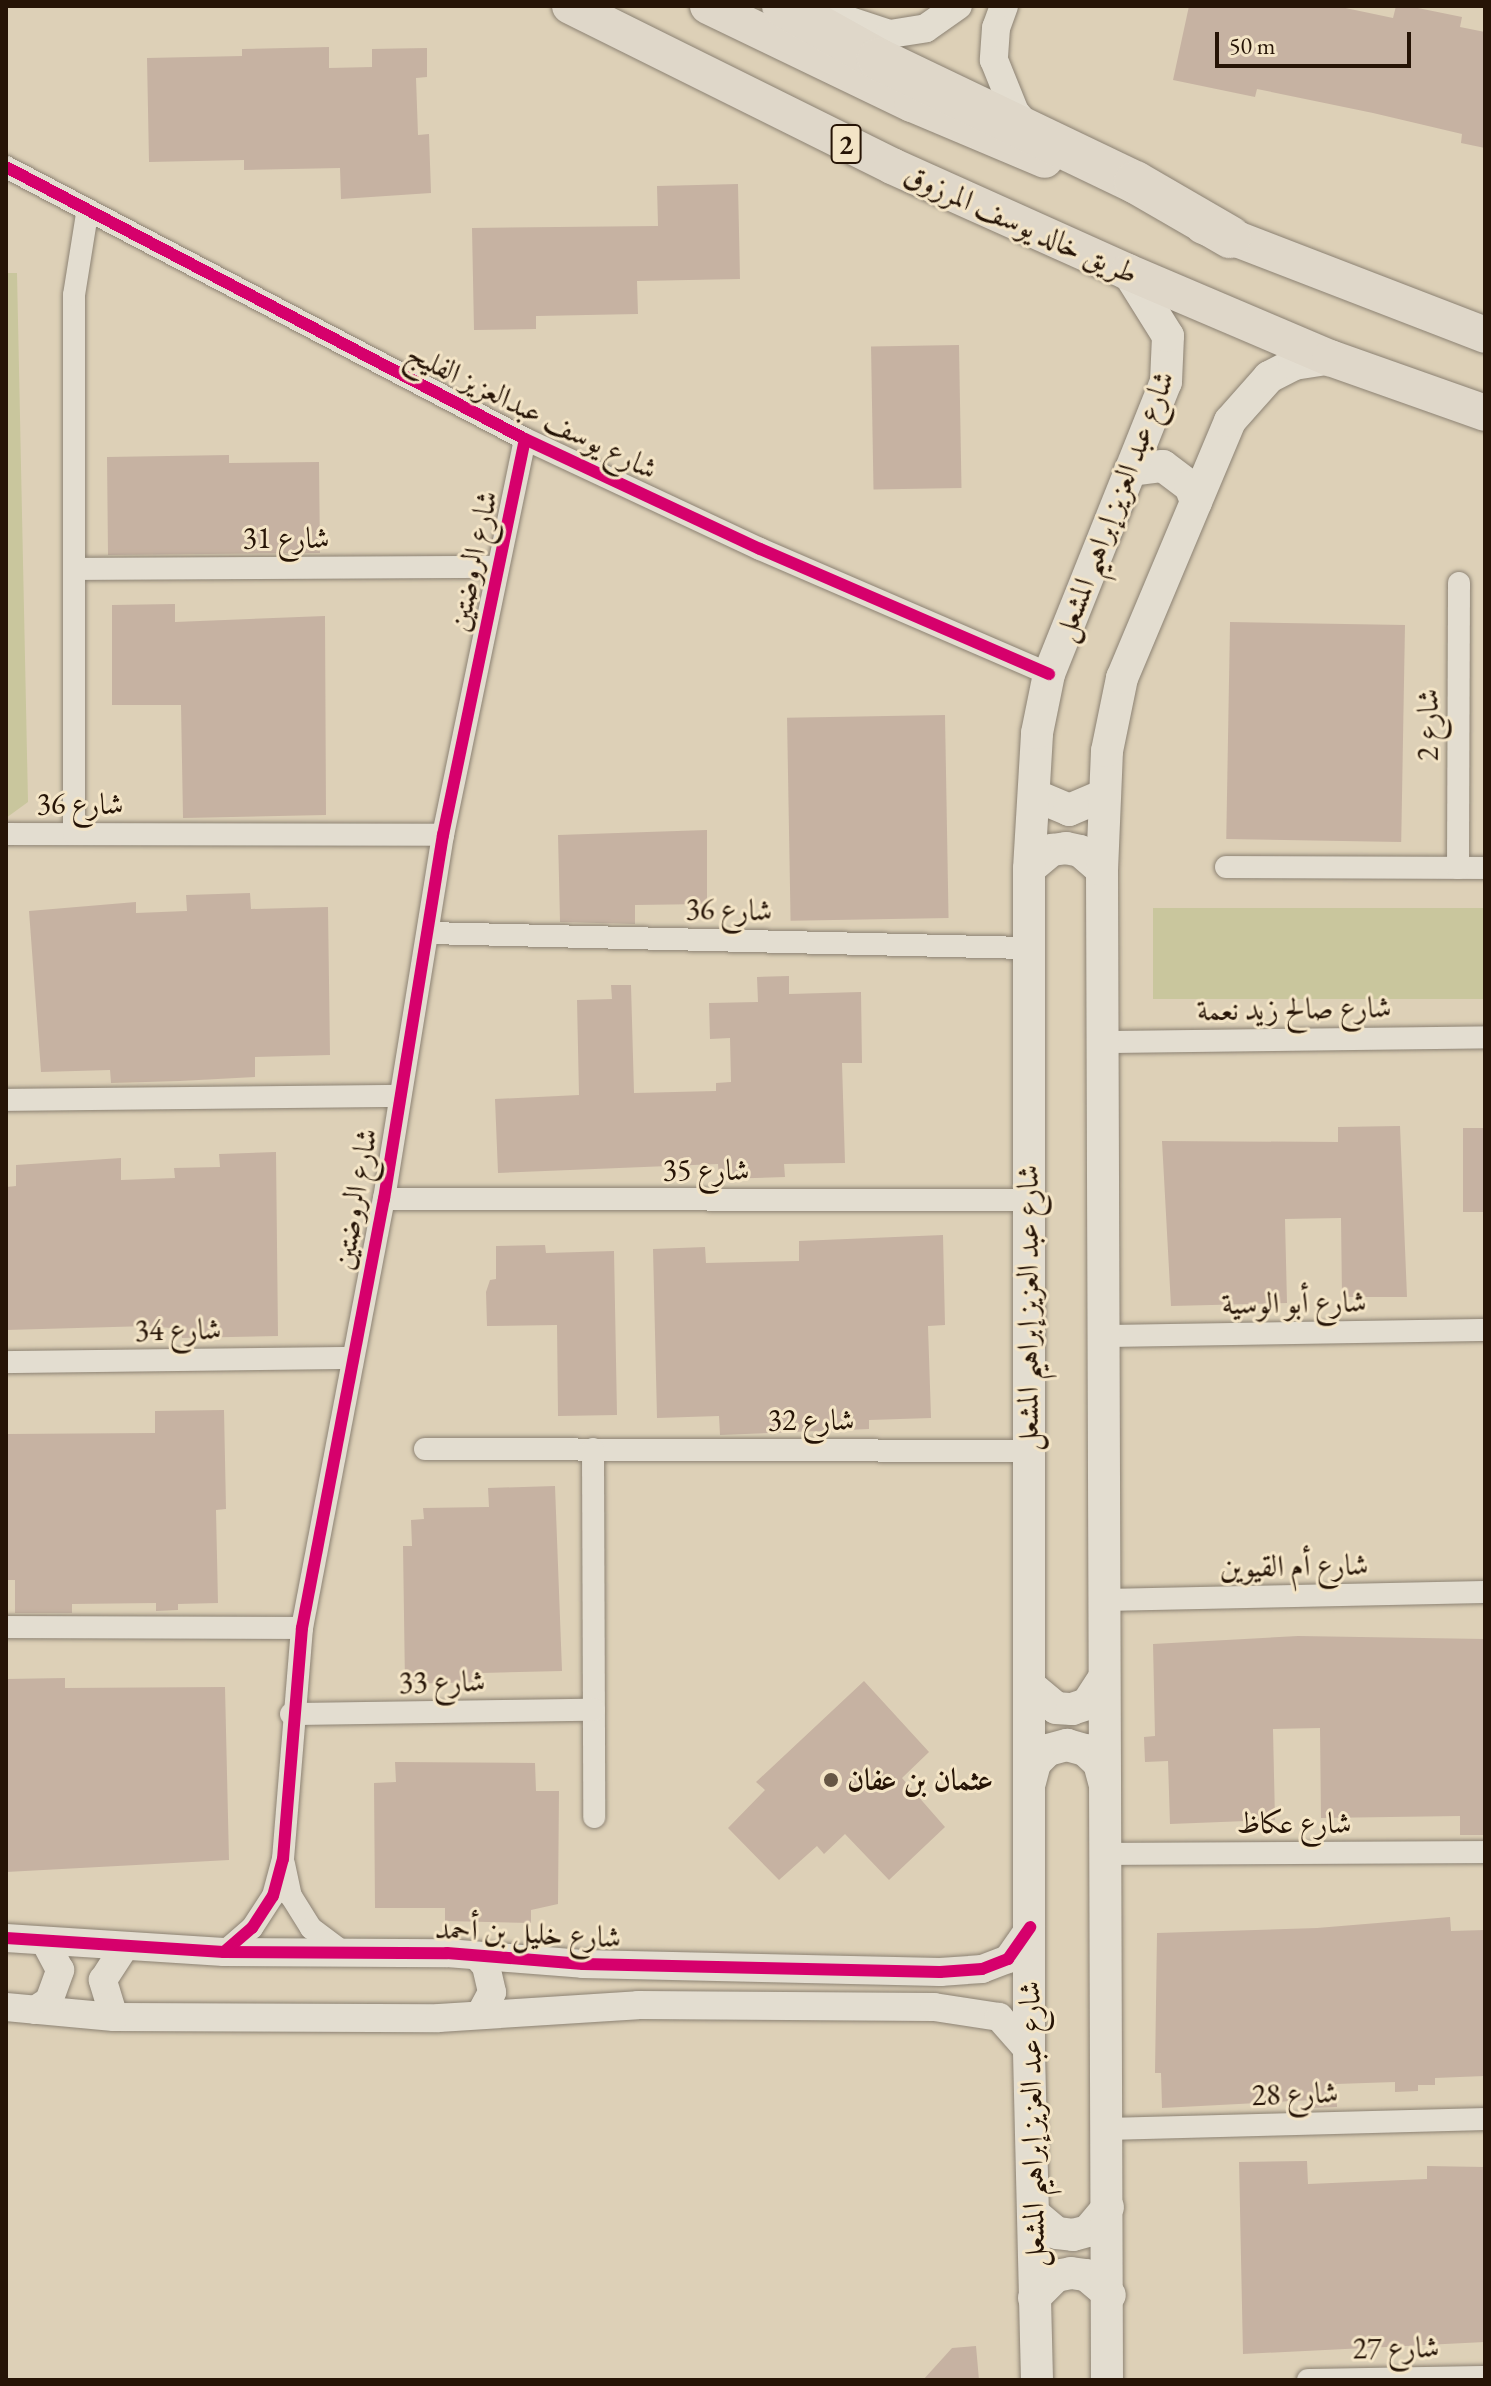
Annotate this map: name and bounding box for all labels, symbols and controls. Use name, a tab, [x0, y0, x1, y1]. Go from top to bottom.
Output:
scale bar	[1219, 16, 1415, 66]
text: 50 m	[1229, 30, 1276, 61]
road number: 2	[830, 120, 862, 168]
street label: طريق خالد يوسف المرزوق	[899, 156, 1143, 292]
street label: شارع يوسف عبدالعزيز الفليج	[401, 335, 663, 487]
street label: شارع عبد العزيز إبراهيم المشعل	[1046, 366, 1182, 646]
street label: شارع الروضتين	[441, 487, 505, 635]
street label: شارع 31	[243, 520, 329, 556]
street label: شارع 2	[1410, 689, 1446, 761]
street label: شارع 36	[37, 786, 123, 822]
street label: شارع 36	[685, 891, 773, 929]
street label: شارع صالح زيد نعمة	[1196, 989, 1392, 1029]
street label: شارع الروضتين	[325, 1126, 385, 1272]
street label: شارع 35	[663, 1152, 749, 1188]
street label: شارع عبد العزيز إبراهيم المشعل	[1010, 1165, 1046, 1451]
street label: شارع أبو الوسية	[1221, 1284, 1367, 1322]
street label: شارع 34	[134, 1311, 222, 1349]
street label: شارع 32	[768, 1402, 854, 1438]
street label: شارع أم القيوين	[1219, 1547, 1369, 1585]
street label: شارع 33	[398, 1663, 486, 1701]
place label: عثمان بن عفان	[847, 1762, 993, 1798]
marker: عثمان بن عفان	[822, 1771, 840, 1789]
street label: شارع عكاظ	[1236, 1805, 1352, 1841]
street label: شارع خليل بن أحمد	[434, 1910, 622, 1956]
street label: شارع عبد العزيز إبراهيم المشعل	[1012, 1981, 1052, 2267]
street label: شارع 28	[1251, 2074, 1339, 2114]
street label: شارع 27	[1352, 2329, 1440, 2367]

